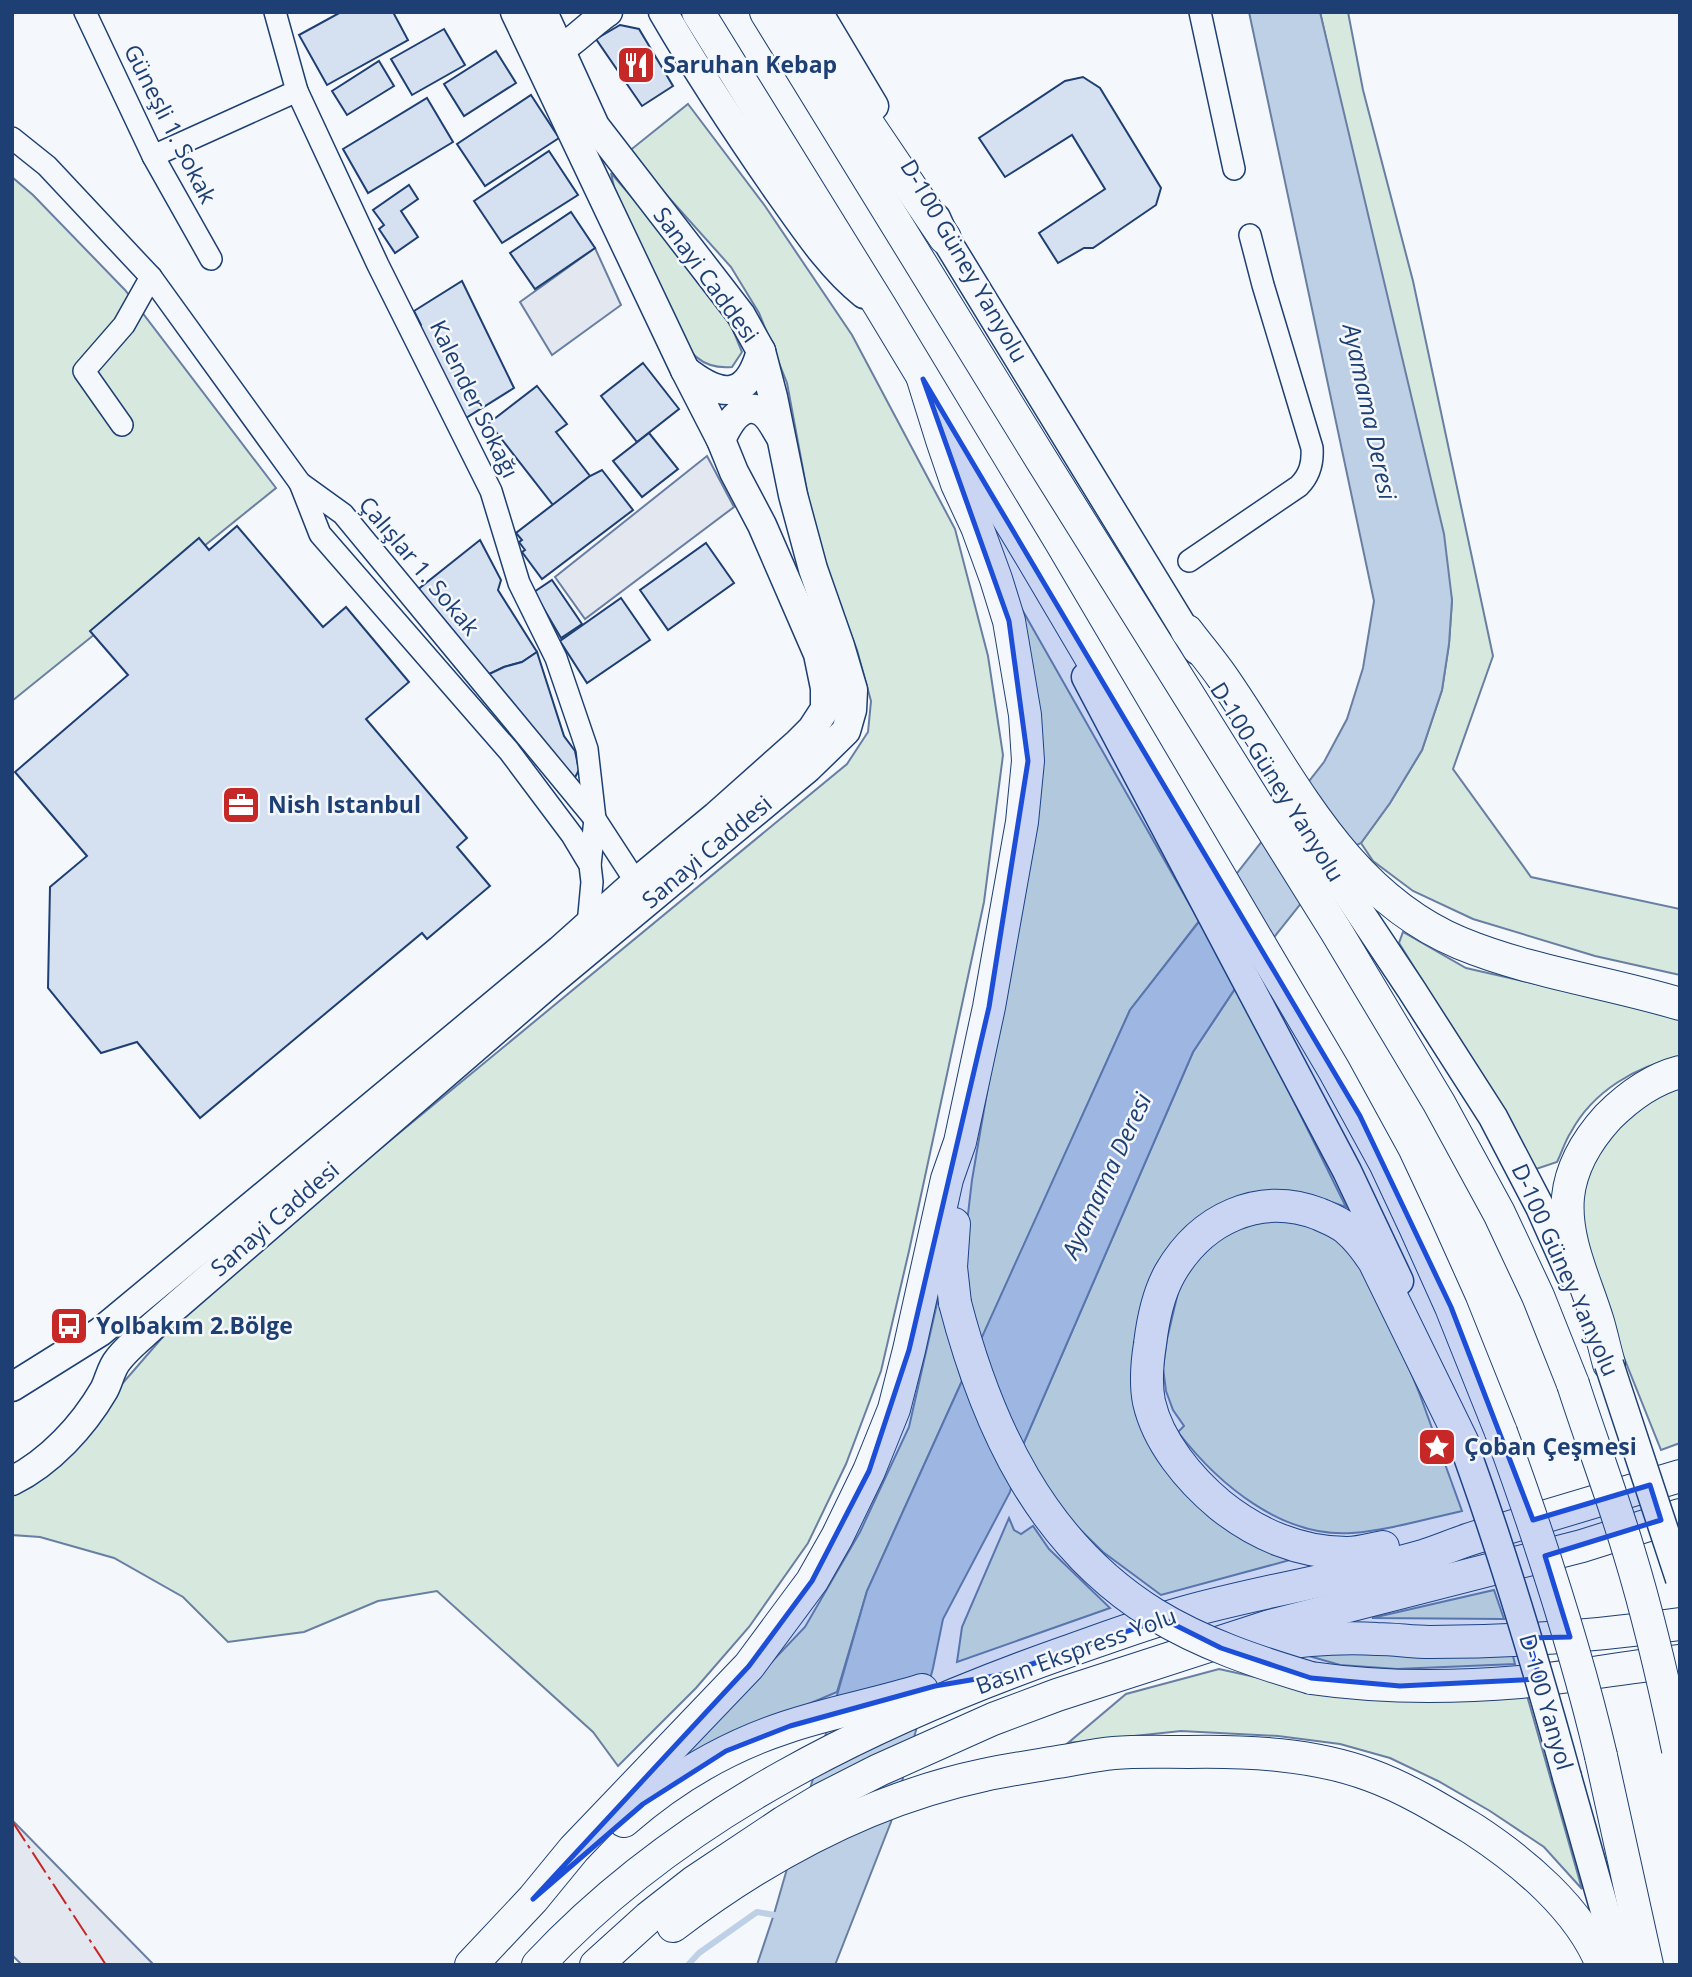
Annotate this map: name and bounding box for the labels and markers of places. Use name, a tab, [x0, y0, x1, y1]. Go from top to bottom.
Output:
restaurant icon: Saruhan Kebap	[615, 44, 657, 86]
place label: Saruhan Kebap	[663, 48, 837, 80]
office icon: Nish Istanbul	[220, 784, 262, 826]
place label: Nish Istanbul	[268, 788, 421, 820]
bus stop icon: Yolbakım 2.Bölge	[48, 1305, 90, 1347]
place label: Yolbakım 2.Bölge	[96, 1309, 293, 1341]
place icon: Çoban Çeşmesi	[1416, 1426, 1458, 1468]
place label: Çoban Çeşmesi	[1464, 1430, 1637, 1462]

